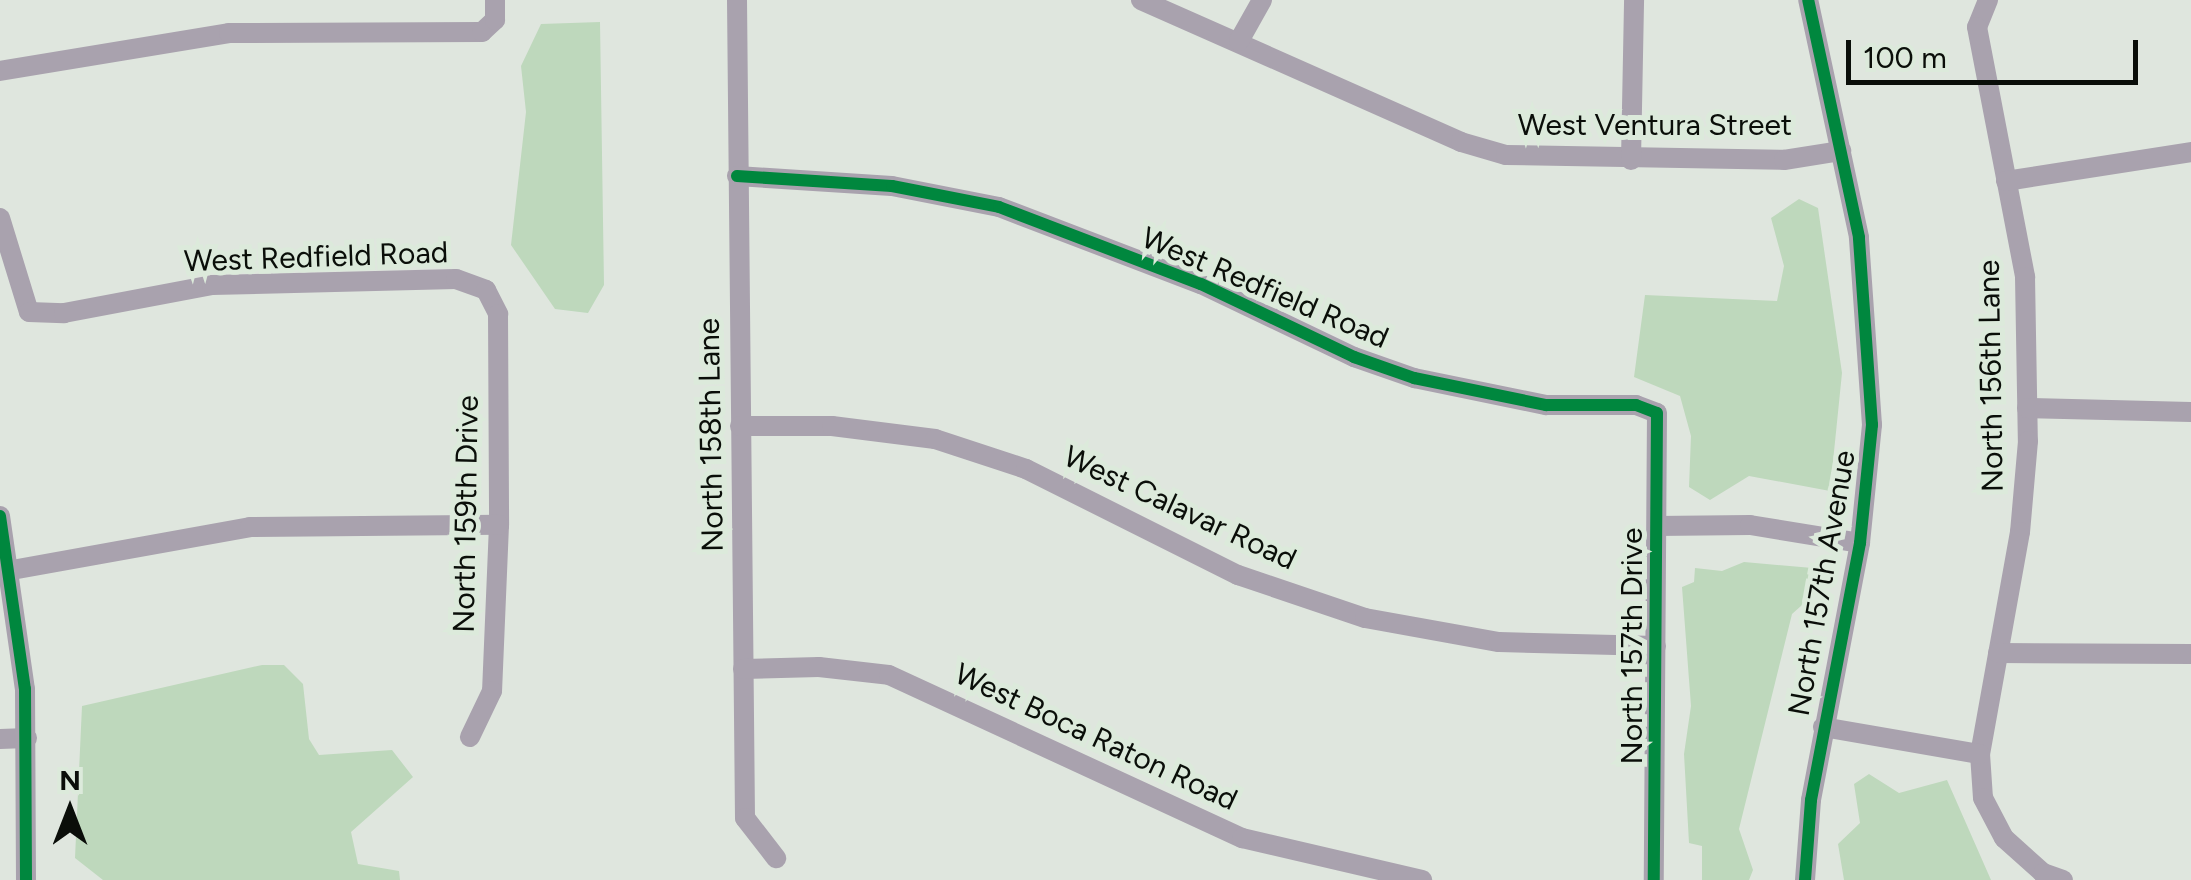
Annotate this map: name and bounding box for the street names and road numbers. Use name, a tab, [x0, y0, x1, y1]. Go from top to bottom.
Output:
street label: West Ventura Street	[1518, 107, 1792, 143]
street label: West Redfield Road	[1136, 220, 1394, 356]
street label: West Redfield Road	[183, 234, 449, 280]
street label: North 156th Lane	[1971, 260, 2011, 492]
street label: North 158th Lane	[691, 318, 731, 552]
street label: North 159th Drive	[446, 395, 486, 633]
street label: West Calavar Road	[1058, 438, 1302, 578]
street label: North 157th Avenue	[1781, 447, 1863, 719]
street label: North 157th Drive	[1614, 528, 1650, 764]
street label: West Boca Raton Road	[949, 656, 1243, 818]

